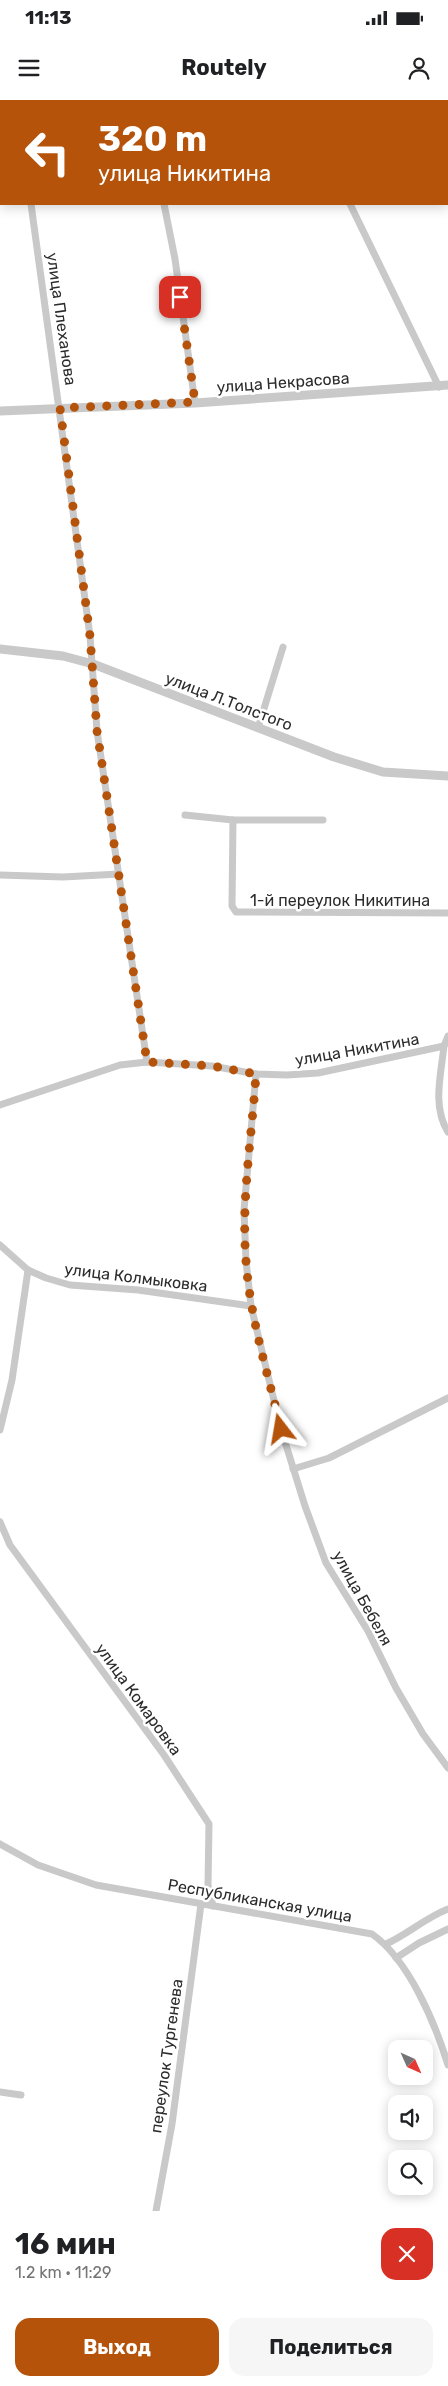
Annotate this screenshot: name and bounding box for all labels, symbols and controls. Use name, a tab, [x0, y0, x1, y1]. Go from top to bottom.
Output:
text: 11:13	[25, 6, 71, 29]
icon: menu	[15, 54, 43, 82]
text: Routely	[181, 54, 267, 81]
icon: person	[405, 54, 433, 82]
text: 320 m	[98, 118, 207, 160]
icon: left	[15, 120, 80, 185]
text: улица Никитина	[98, 160, 271, 187]
street label: улица Плеханова	[43, 252, 80, 387]
pin	[159, 276, 201, 318]
icon: arrive	[166, 283, 194, 311]
street label: улица Некрасова	[216, 368, 350, 397]
street label: улица Л.Толстого	[162, 668, 295, 734]
street label: 1-й переулок Никитина	[250, 891, 430, 910]
street label: улица Никитина	[293, 1029, 421, 1070]
street label: улица Колмыковка	[63, 1259, 209, 1296]
position arrow	[254, 1402, 306, 1454]
street label: улица Бебеля	[329, 1548, 396, 1649]
street label: улица Комаровка	[92, 1640, 186, 1759]
street label: Республиканская улица	[166, 1875, 353, 1926]
street label: переулок Тургенева	[146, 1978, 187, 2134]
north arrow	[388, 2040, 432, 2085]
map controls	[388, 2040, 433, 2195]
button: sound	[388, 2095, 433, 2140]
button: search	[388, 2150, 433, 2195]
text: 16 мин	[15, 2226, 116, 2262]
button: close	[381, 2228, 433, 2280]
text: 1.2 km · 11:29	[15, 2263, 111, 2282]
button: Выход	[15, 2318, 219, 2376]
button: Поделиться	[229, 2318, 433, 2376]

